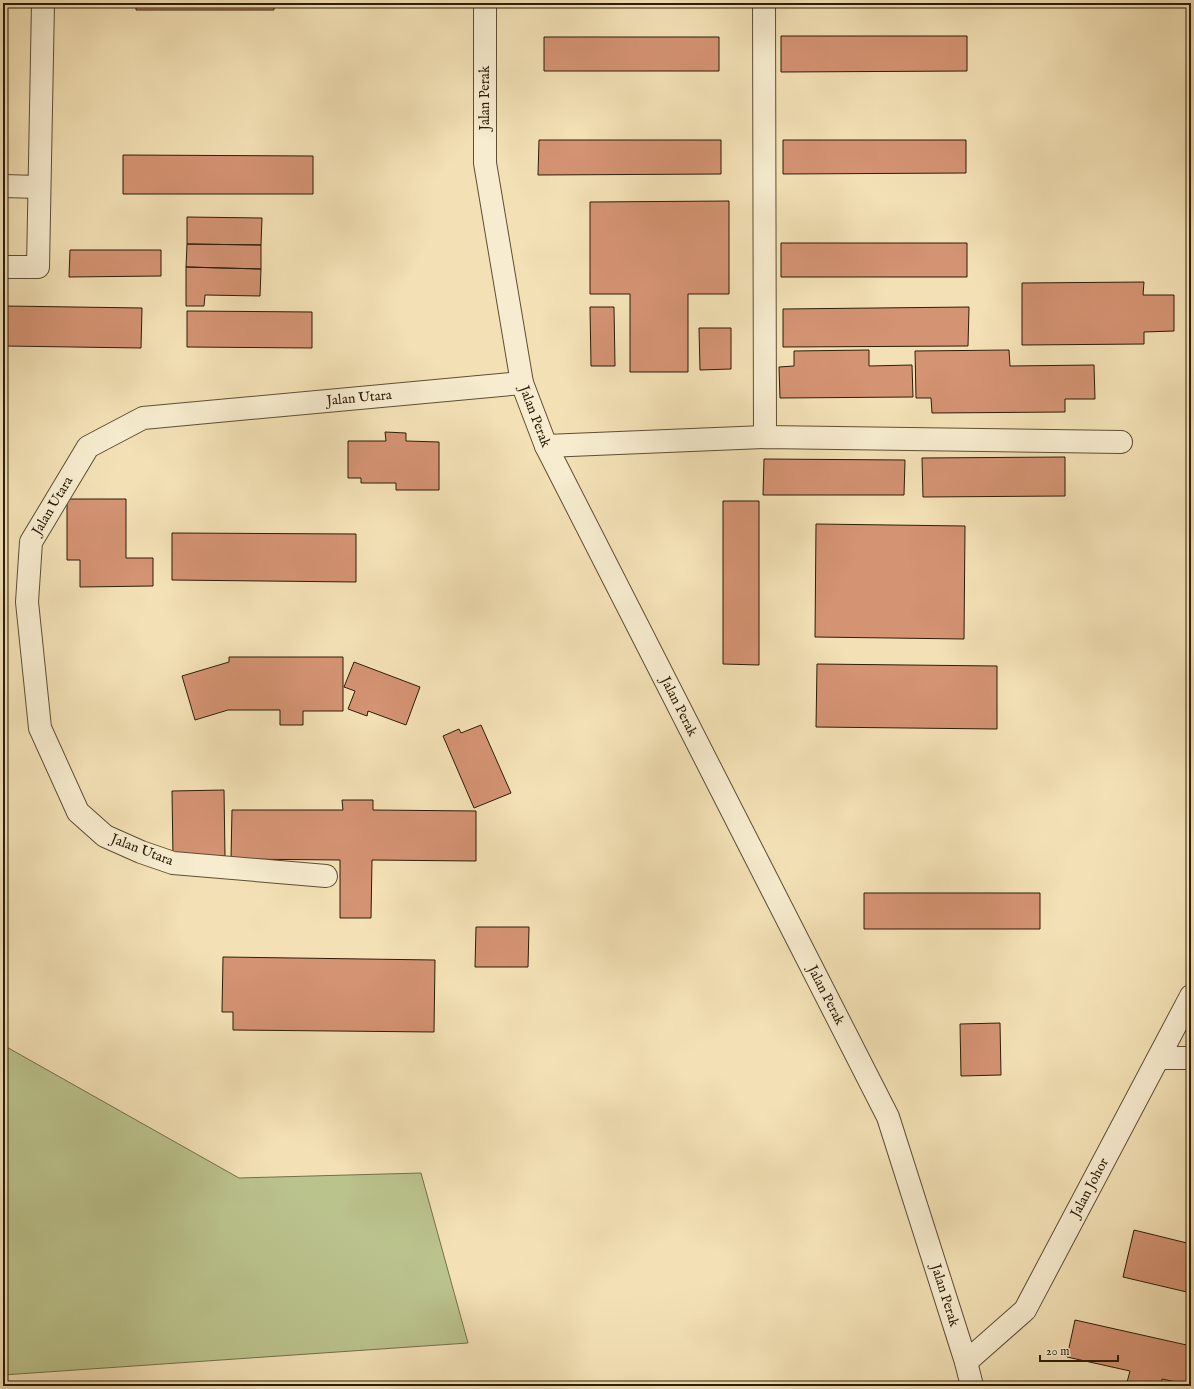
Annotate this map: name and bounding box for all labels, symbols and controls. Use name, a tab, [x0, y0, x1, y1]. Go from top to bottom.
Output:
street label: Jalan Perak	[476, 65, 494, 132]
street label: Jalan Perak	[514, 381, 555, 451]
street label: Jalan Utara	[324, 386, 394, 410]
street label: Jalan Utara	[27, 472, 78, 540]
street label: Jalan Perak	[655, 672, 702, 740]
street label: Jalan Utara	[106, 829, 177, 870]
street label: Jalan Perak	[802, 960, 849, 1029]
street label: Jalan Johor	[1066, 1155, 1113, 1222]
street label: Jalan Perak	[926, 1260, 963, 1330]
scale bar	[1040, 1337, 1118, 1363]
text: 20 m	[1046, 1344, 1069, 1359]

